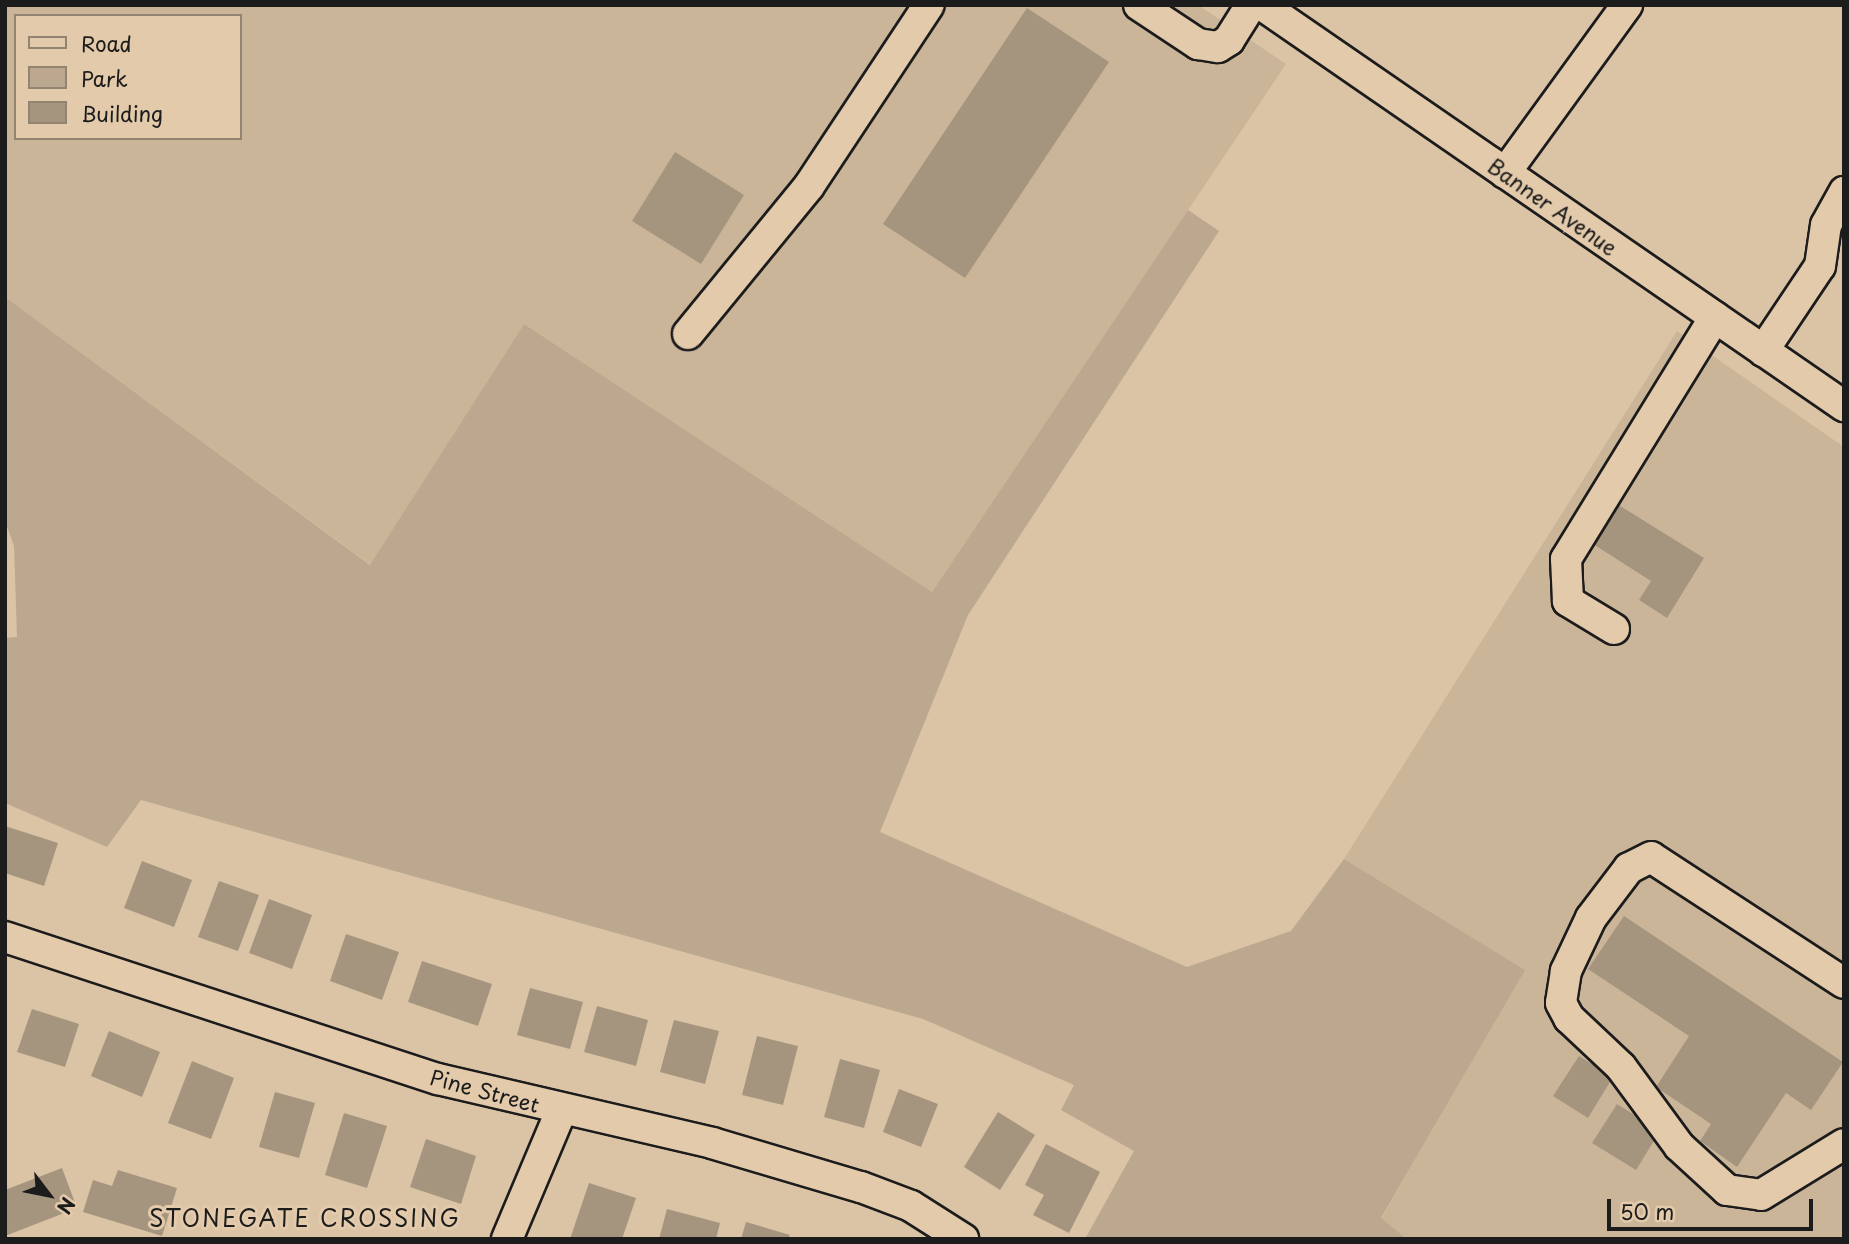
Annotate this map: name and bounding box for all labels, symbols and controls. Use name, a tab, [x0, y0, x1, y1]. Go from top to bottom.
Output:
legend	[14, 14, 242, 140]
text: Road	[81, 27, 132, 59]
text: Park	[81, 62, 128, 94]
text: Building	[81, 97, 163, 129]
street label: Banner Avenue	[1483, 152, 1623, 260]
street label: Pine Street	[427, 1063, 543, 1117]
north arrow	[14, 1160, 84, 1230]
scale bar	[1611, 1184, 1818, 1228]
text: N	[51, 1192, 83, 1220]
text: 50 m	[1620, 1195, 1674, 1227]
district label: STONEGATE CROSSING	[151, 1204, 459, 1232]

